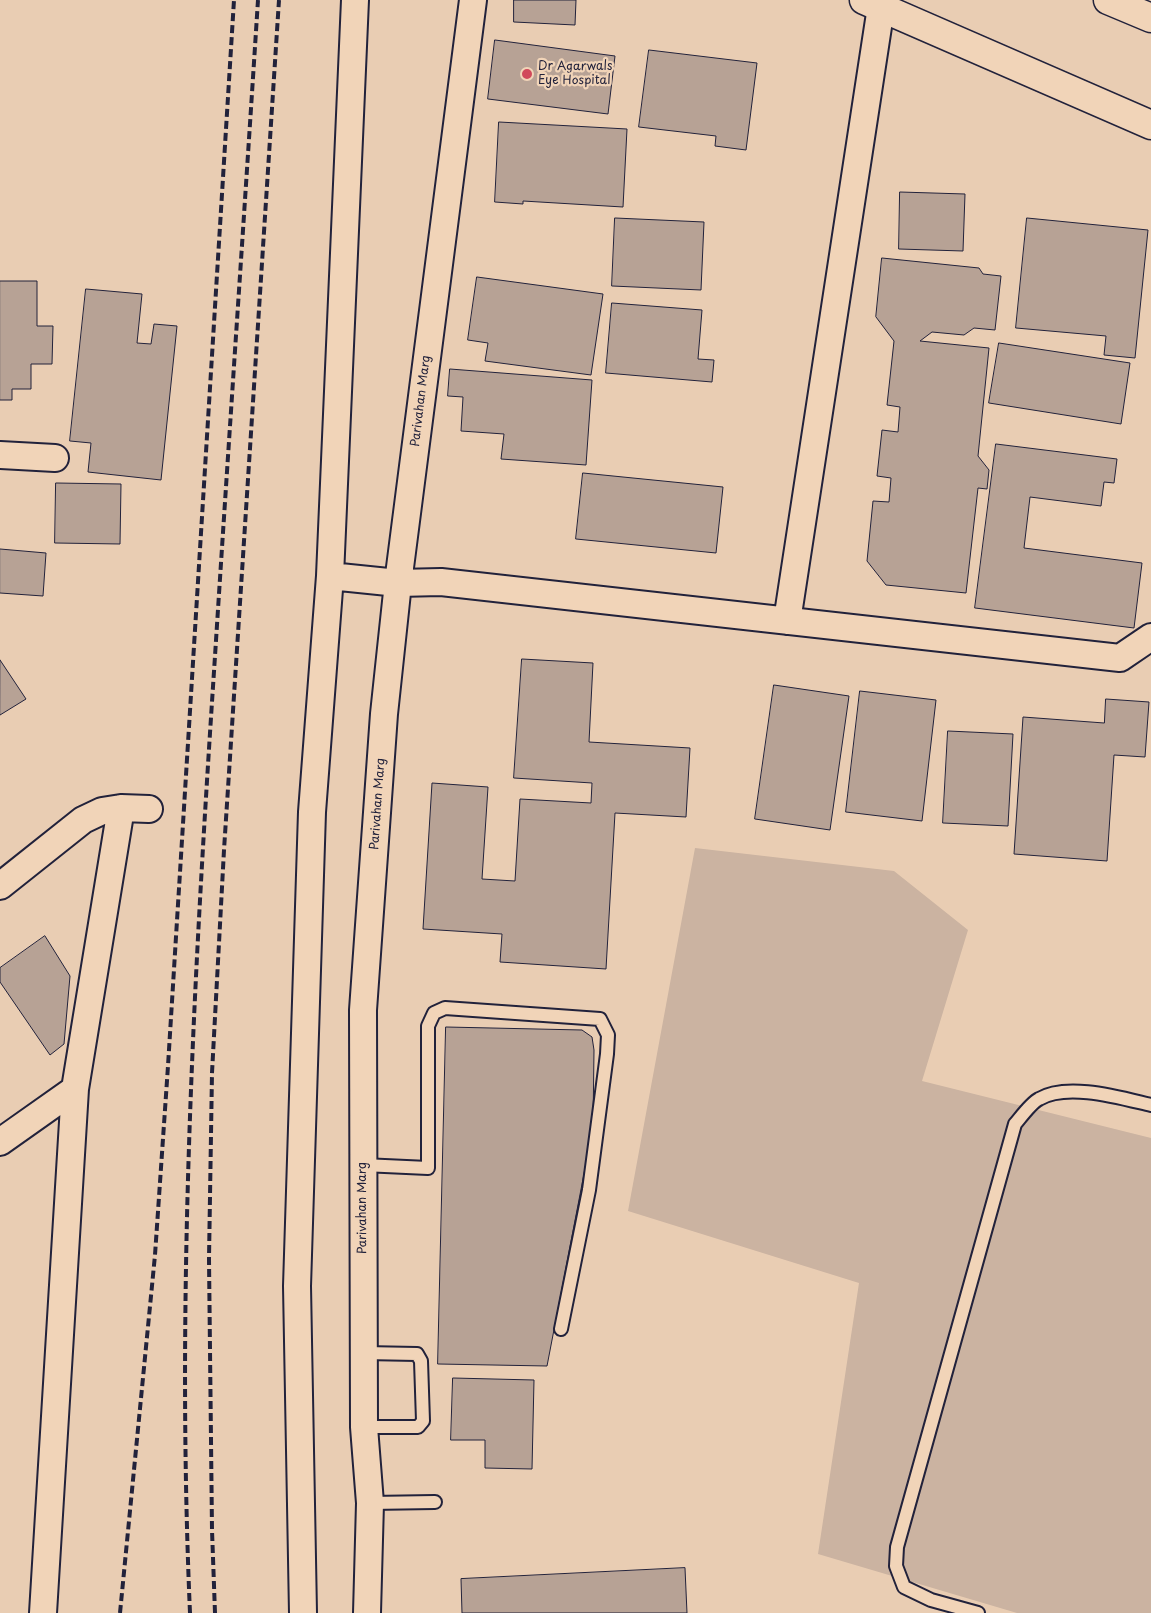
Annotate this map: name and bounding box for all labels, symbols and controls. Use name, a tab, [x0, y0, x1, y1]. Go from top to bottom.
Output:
place label: Dr Agarwals Eye Hospital	[538, 60, 612, 88]
marker: Dr Agarwals Eye Hospital	[520, 67, 534, 81]
street label: Parivahan Marg	[408, 355, 434, 447]
street label: Parivahan Marg	[368, 758, 388, 850]
street label: Parivahan Marg	[356, 1162, 370, 1254]

